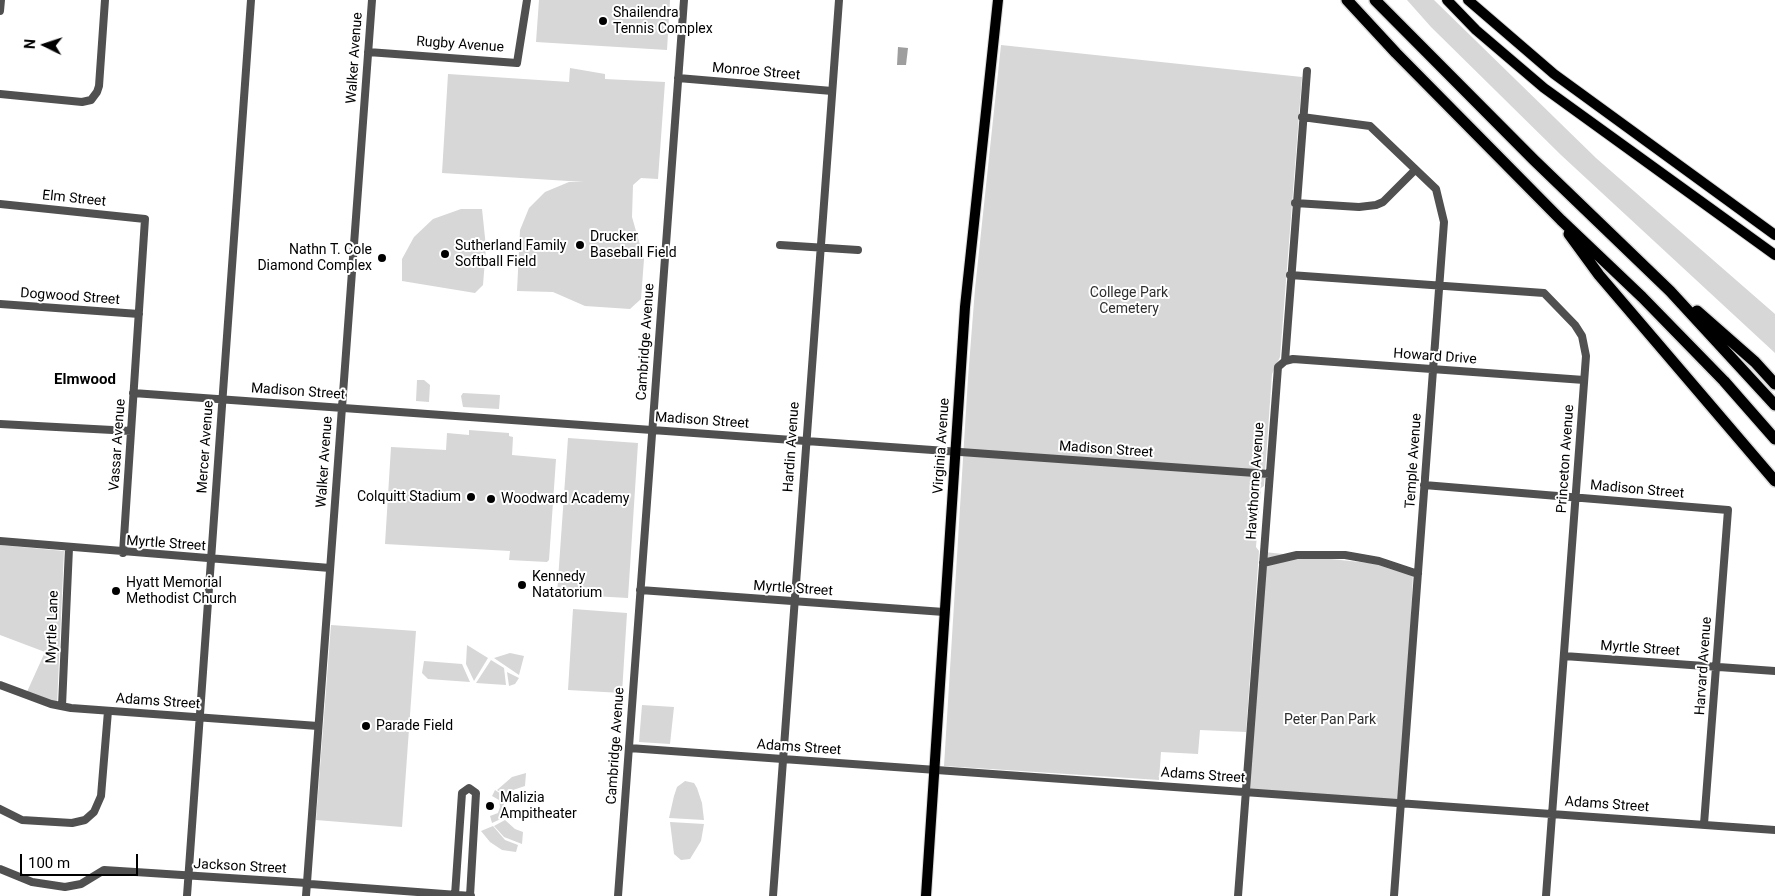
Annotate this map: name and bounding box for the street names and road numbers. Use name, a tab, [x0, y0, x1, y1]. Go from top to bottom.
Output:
street label: Walker Avenue	[343, 12, 367, 104]
street label: Rugby Avenue	[416, 34, 504, 56]
street label: Monroe Street	[711, 60, 801, 84]
street label: Elm Street	[41, 187, 107, 211]
street label: Cambridge Avenue	[634, 283, 658, 401]
street label: Dogwood Street	[20, 285, 120, 309]
street label: Howard Drive	[1393, 346, 1477, 368]
street label: Madison Street	[250, 380, 346, 404]
street label: Virginia Avenue	[930, 397, 954, 495]
street label: Vassar Avenue	[106, 398, 130, 492]
street label: Mercer Avenue	[194, 400, 218, 494]
street label: Hardin Avenue	[780, 401, 804, 493]
street label: Princeton Avenue	[1554, 404, 1578, 514]
street label: Madison Street	[654, 409, 750, 433]
street label: Temple Avenue	[1402, 413, 1426, 509]
street label: Walker Avenue	[313, 416, 337, 508]
street label: Hawthorne Avenue	[1244, 422, 1268, 540]
street label: Madison Street	[1058, 438, 1154, 462]
street label: Madison Street	[1589, 478, 1685, 502]
street label: Myrtle Street	[126, 533, 206, 555]
street label: Myrtle Street	[753, 578, 833, 600]
street label: Myrtle Lane	[43, 590, 63, 664]
street label: Harvard Avenue	[1692, 616, 1716, 716]
street label: Myrtle Street	[1600, 638, 1680, 660]
street label: Cambridge Avenue	[604, 687, 628, 805]
street label: Adams Street	[115, 691, 201, 713]
street label: Adams Street	[756, 737, 842, 759]
street label: Adams Street	[1160, 765, 1246, 787]
street label: Adams Street	[1564, 794, 1650, 816]
street label: Jackson Street	[193, 856, 287, 878]

